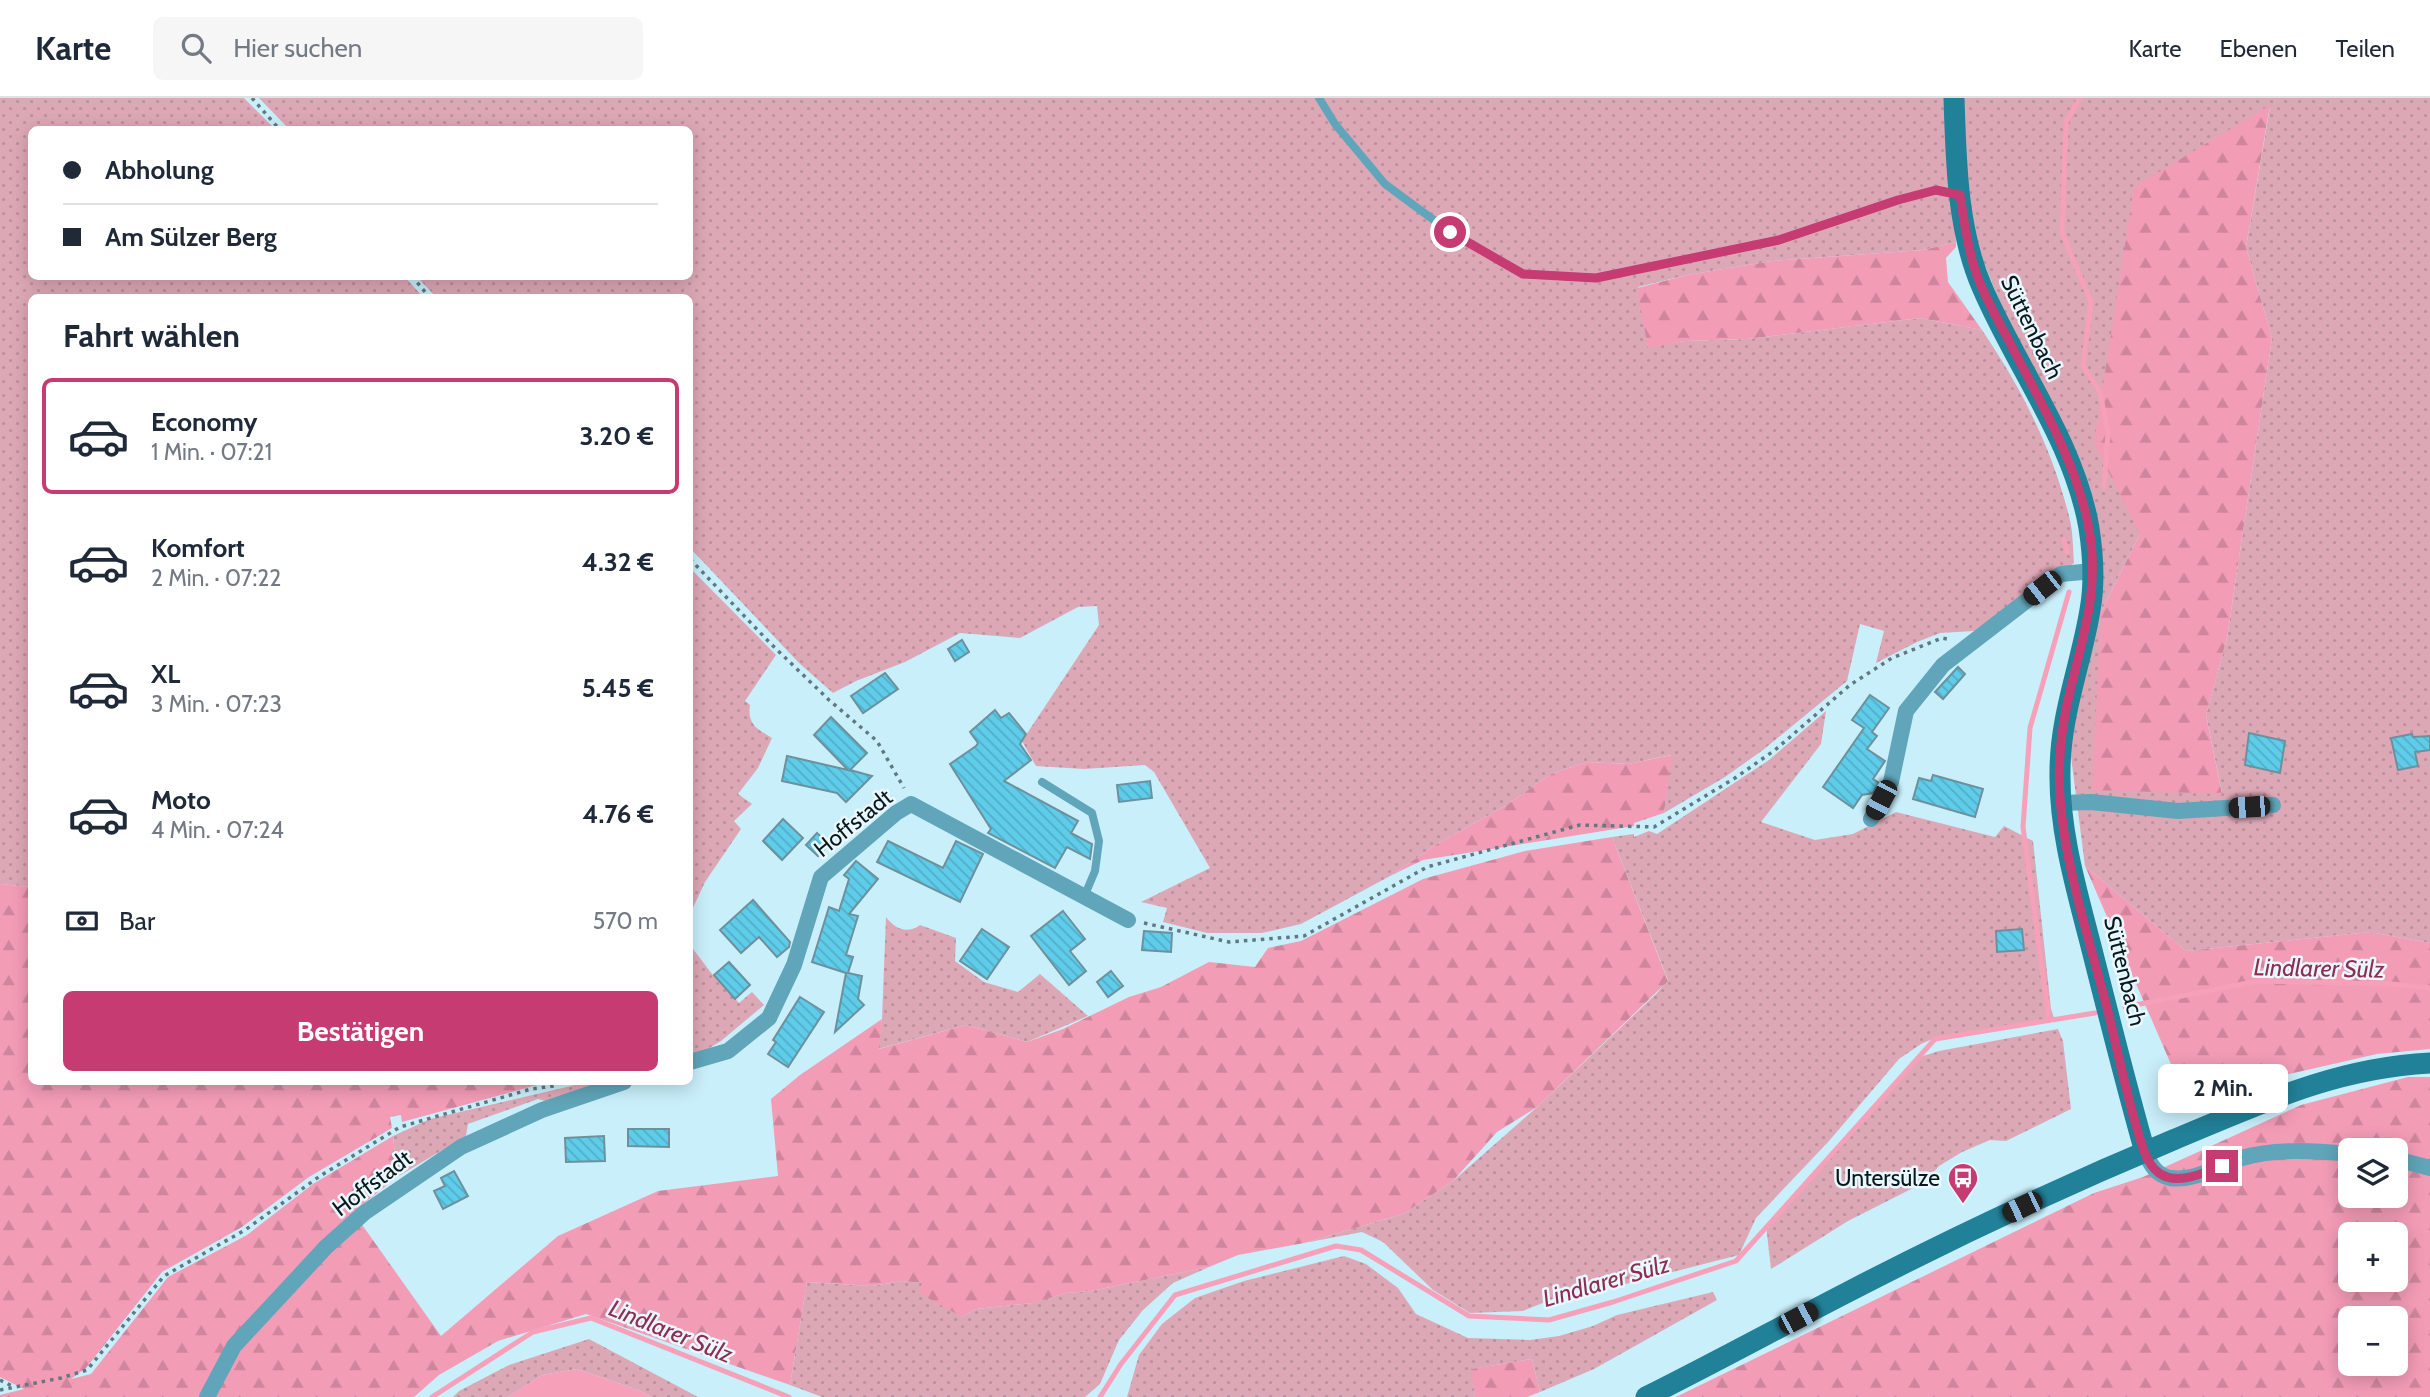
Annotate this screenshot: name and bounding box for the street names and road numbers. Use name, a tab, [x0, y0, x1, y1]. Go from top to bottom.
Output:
street label: Süttenbach	[1995, 270, 2069, 384]
street label: Hoffstadt	[808, 783, 898, 863]
street label: Süttenbach	[2098, 913, 2152, 1029]
street label: Hoffstadt	[327, 1144, 418, 1222]

